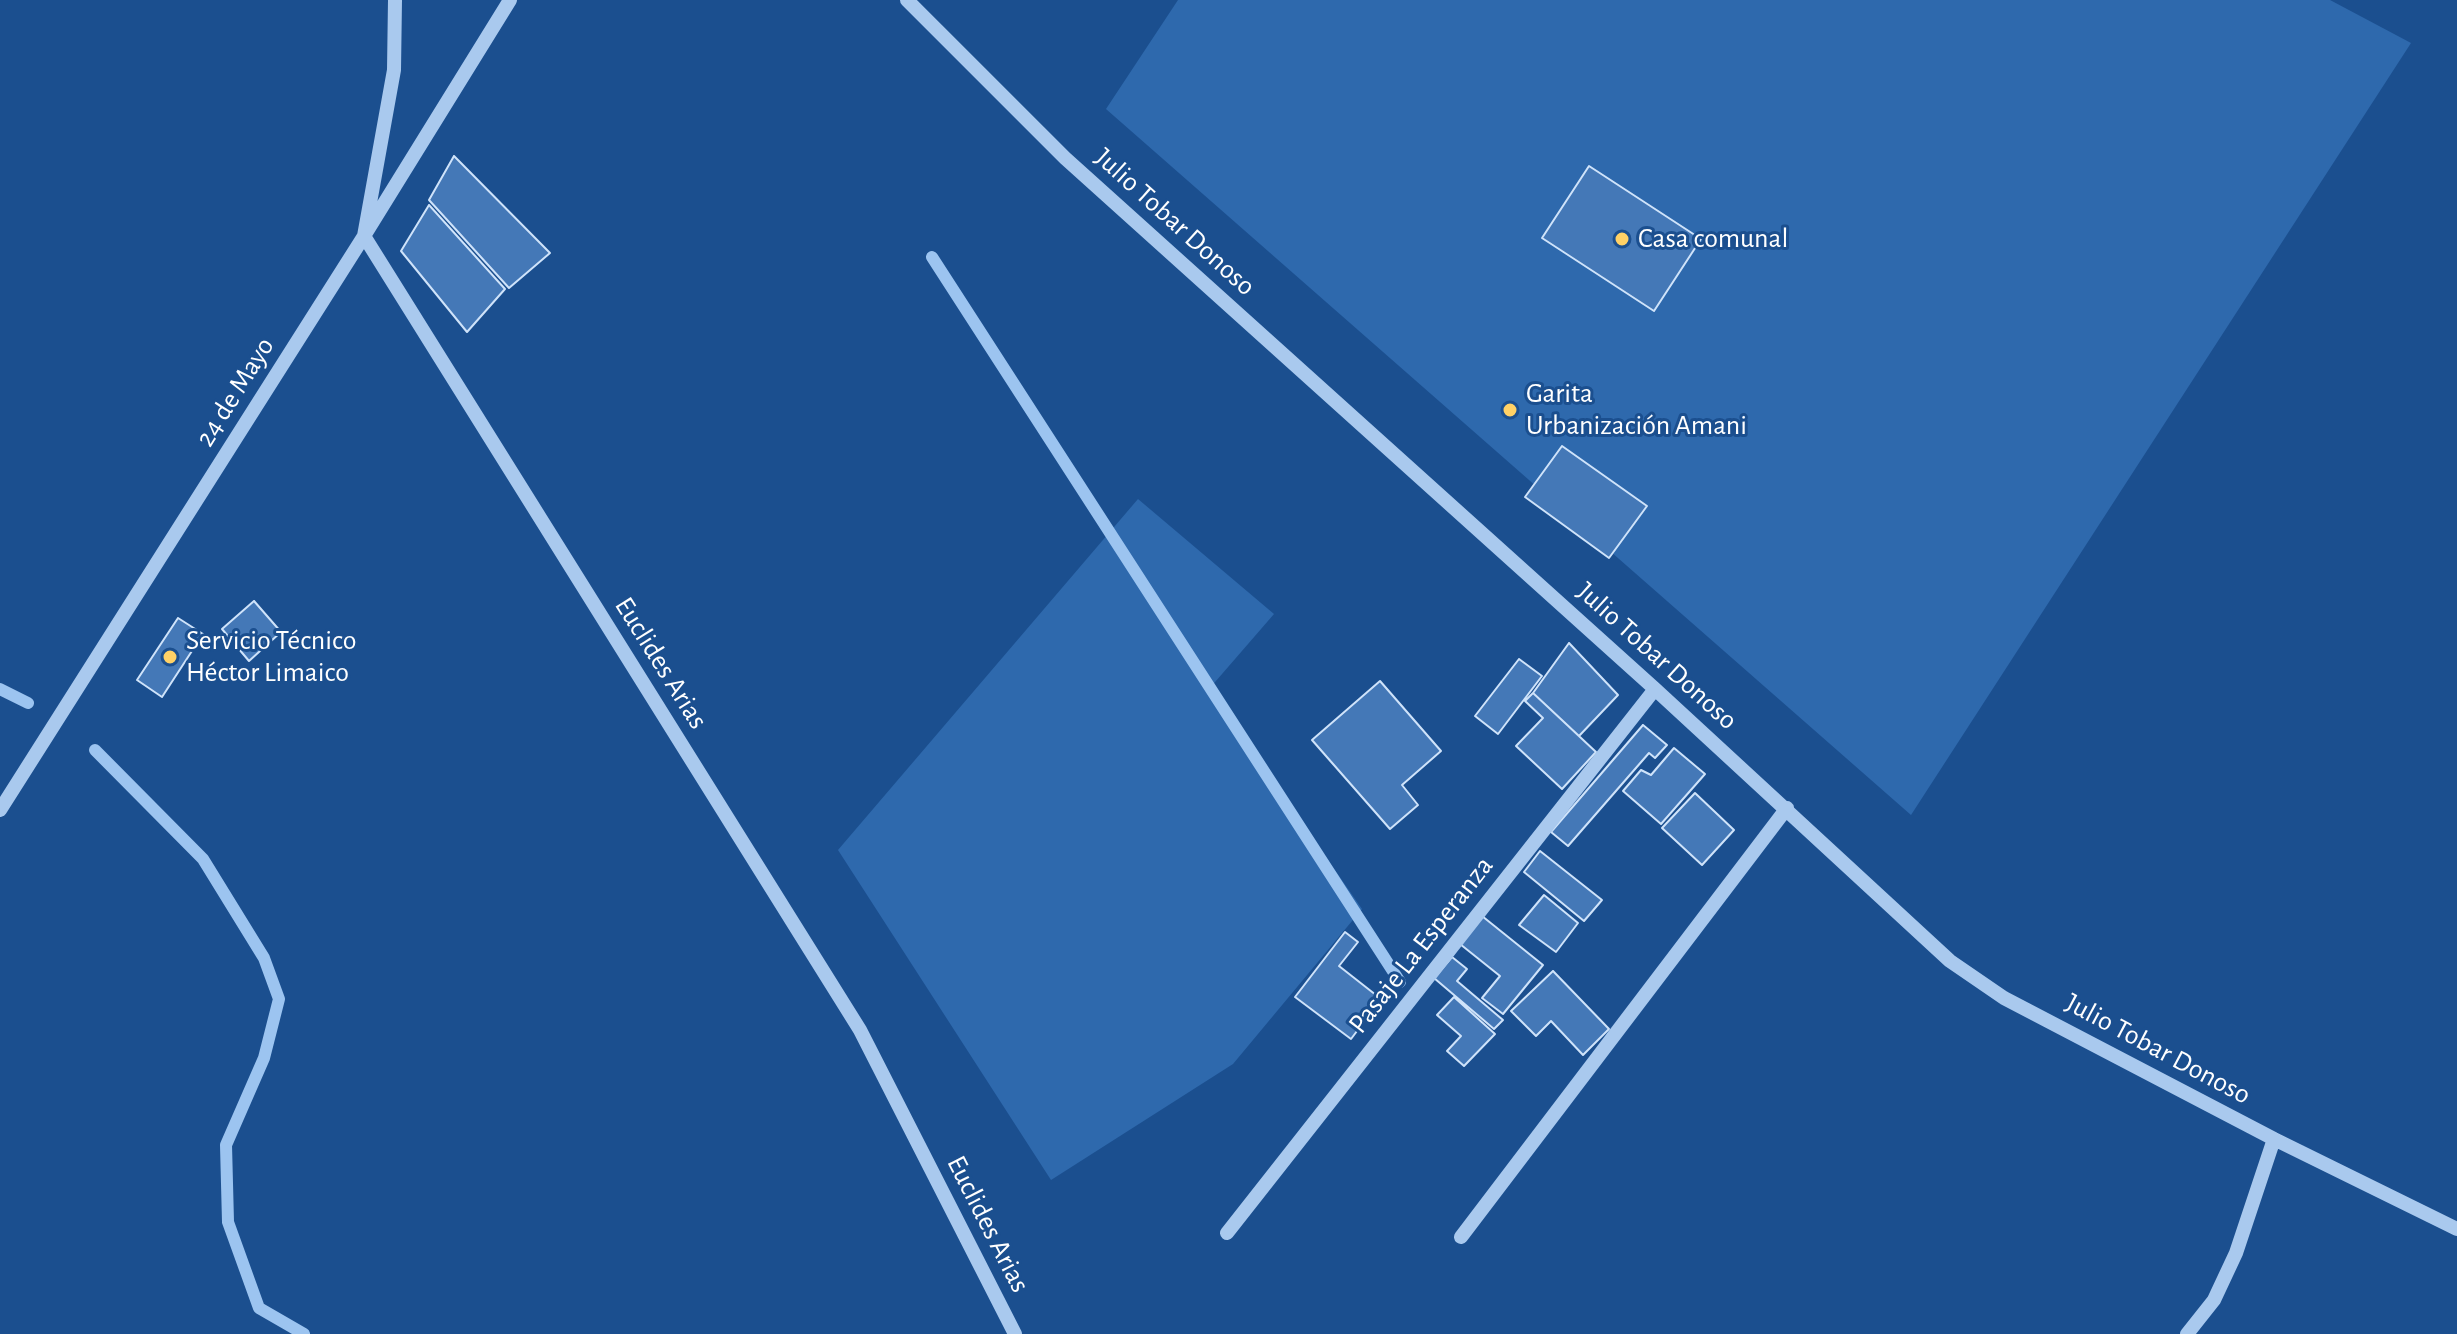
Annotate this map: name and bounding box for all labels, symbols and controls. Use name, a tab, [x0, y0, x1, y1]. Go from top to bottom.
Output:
street label: Julio Tobar Donoso	[1088, 141, 1262, 303]
place label: Casa comunal	[1638, 222, 1788, 256]
marker: Casa comunal	[1613, 230, 1631, 248]
street label: 24 de Mayo	[188, 331, 282, 453]
place label: Garita Urbanización Amani	[1526, 377, 1747, 443]
marker: Garita Urbanización Amani	[1501, 401, 1519, 419]
street label: Julio Tobar Donoso	[1570, 575, 1744, 737]
street label: Euclides Arias	[607, 591, 715, 735]
place label: Servicio Técnico Héctor Limaico	[186, 624, 357, 690]
marker: Servicio Técnico Héctor Limaico	[161, 648, 179, 666]
street label: Pasaje La Esperanza	[1341, 850, 1501, 1040]
street label: Julio Tobar Donoso	[2060, 986, 2256, 1112]
street label: Euclides Arias	[939, 1150, 1037, 1298]

